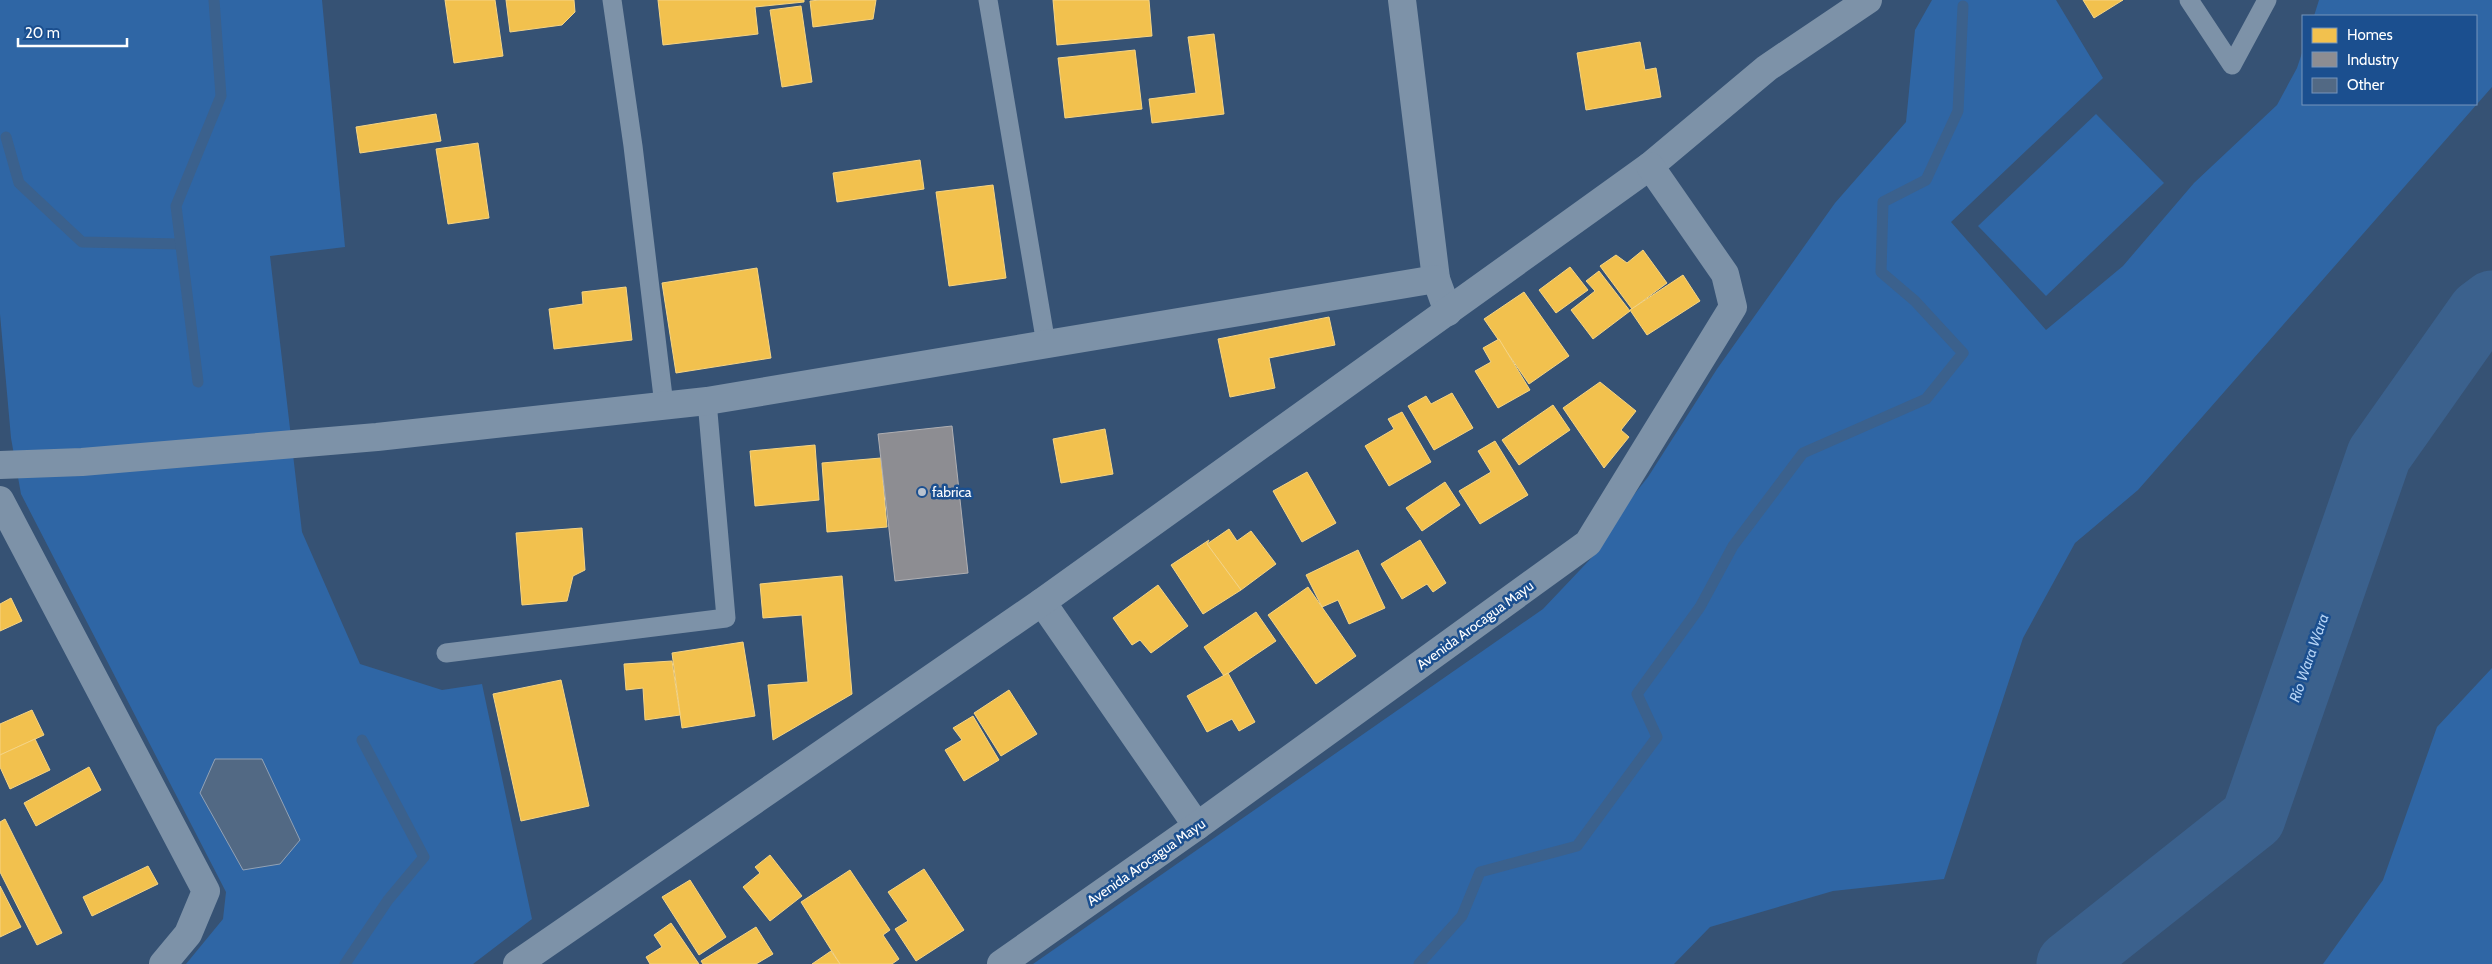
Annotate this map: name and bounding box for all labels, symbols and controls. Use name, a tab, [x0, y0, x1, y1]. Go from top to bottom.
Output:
scale bar	[18, 15, 126, 47]
legend	[2302, 15, 2477, 105]
text: 20 m	[25, 24, 60, 42]
text: Homes	[2347, 26, 2393, 44]
text: Industry	[2347, 51, 2399, 69]
text: Other	[2347, 76, 2384, 94]
place label: fabrica	[932, 483, 972, 501]
marker: fabrica	[916, 486, 928, 498]
street label: Avenida Arocagua Mayu	[1413, 576, 1537, 674]
water label: Río Wara Wara	[2285, 611, 2333, 705]
street label: Avenida Arocagua Mayu	[1083, 814, 1209, 910]

